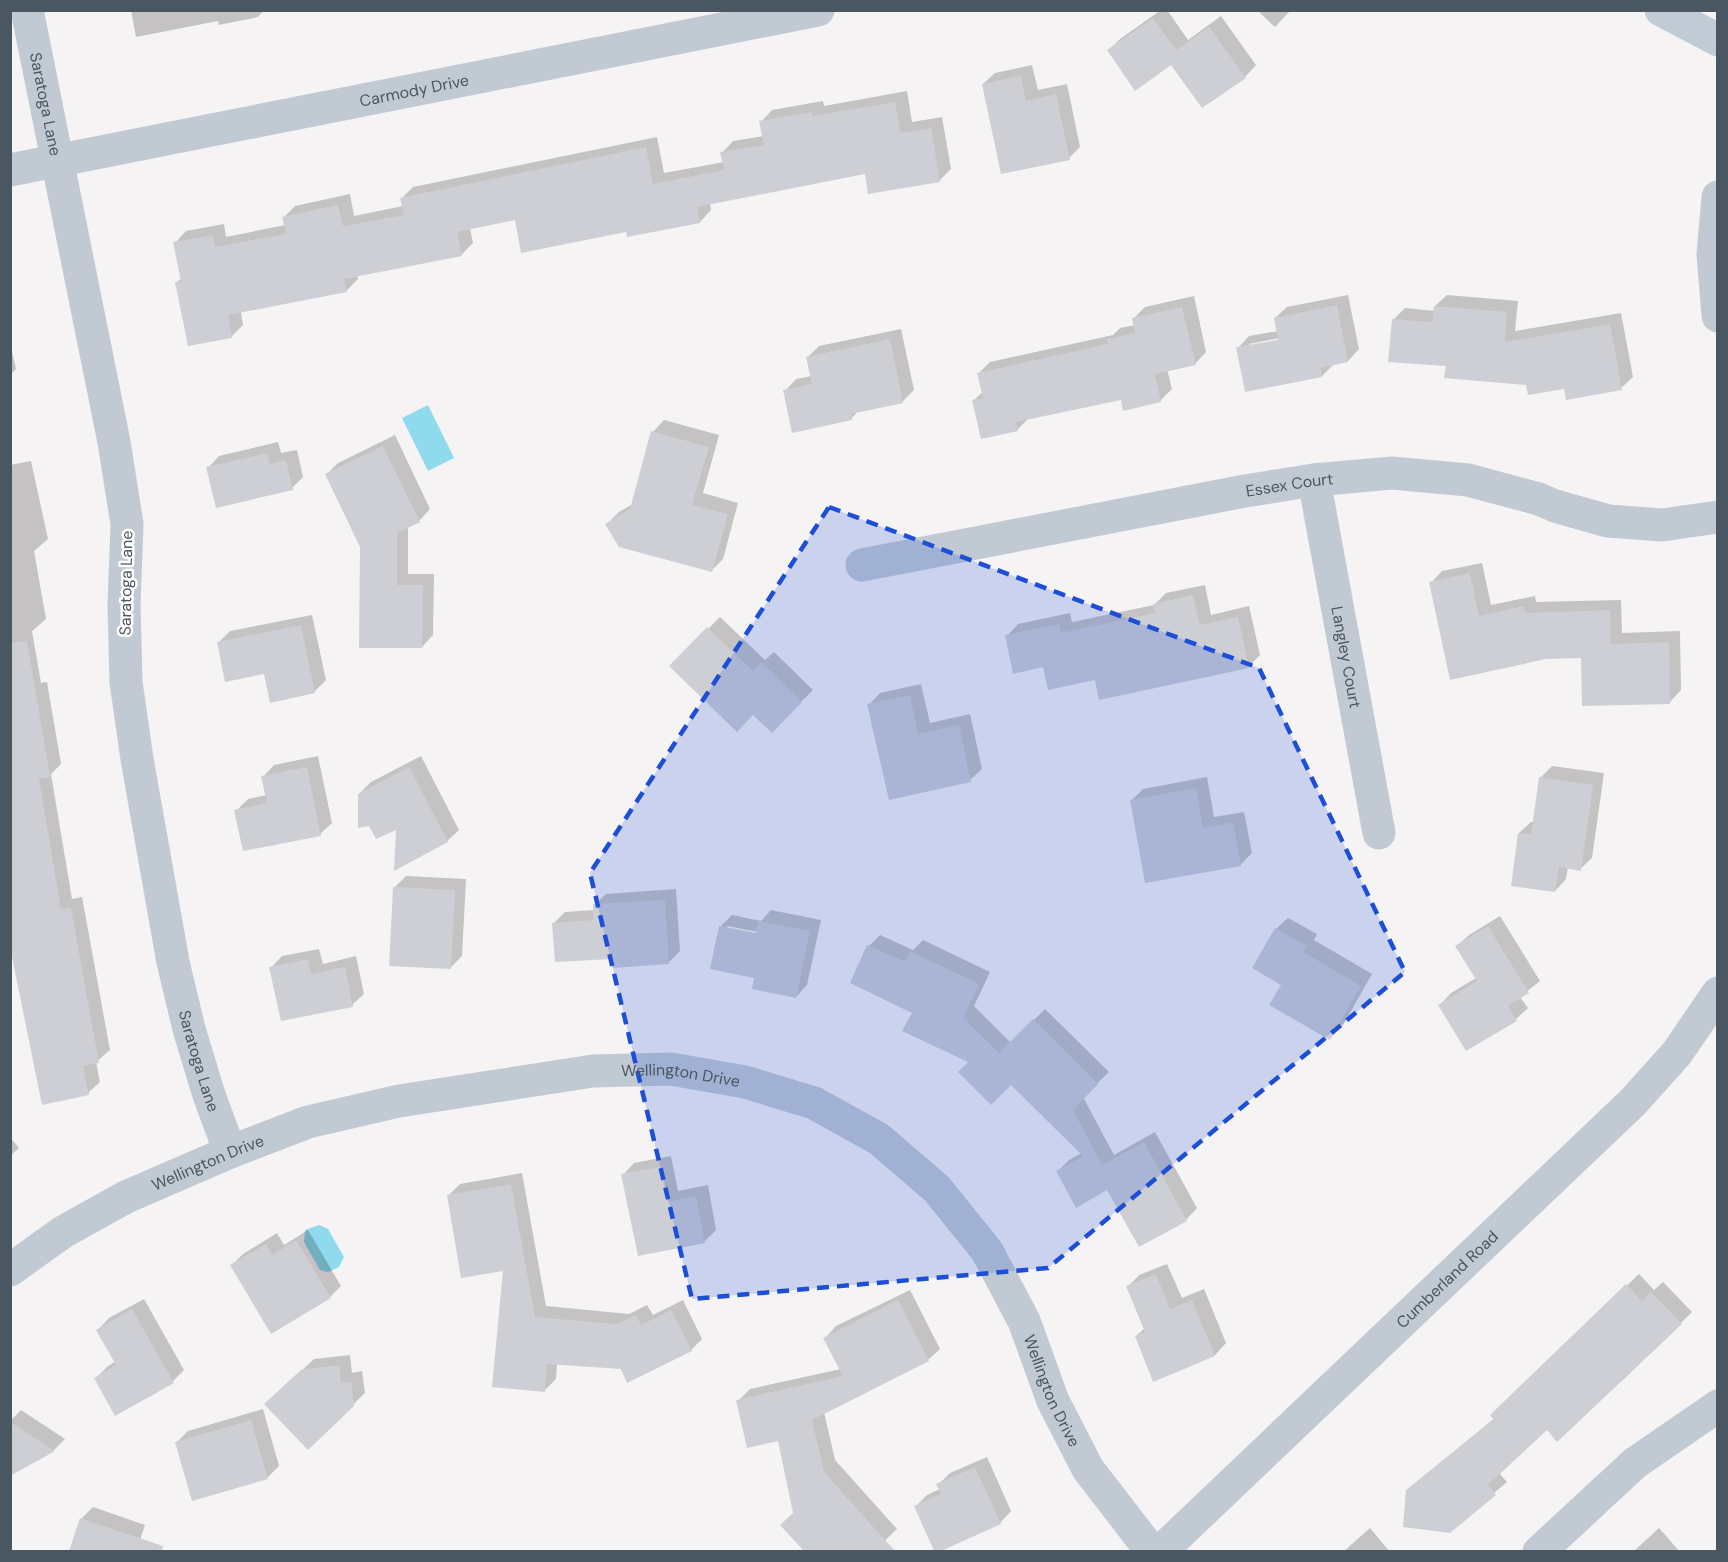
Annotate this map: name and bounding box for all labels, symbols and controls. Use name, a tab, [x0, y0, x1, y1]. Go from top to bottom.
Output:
street label: Saratoga Lane	[25, 51, 67, 158]
street label: Carmody Drive	[358, 69, 471, 111]
street label: Essex Court	[1244, 468, 1334, 501]
street label: Saratoga Lane	[115, 530, 137, 636]
street label: Langley Court	[1327, 604, 1366, 710]
street label: Saratoga Lane	[174, 1008, 225, 1115]
street label: Wellington Drive	[621, 1058, 742, 1091]
street label: Wellington Drive	[148, 1130, 267, 1195]
street label: Cumberland Road	[1391, 1226, 1502, 1333]
street label: Wellington Drive	[1019, 1332, 1085, 1450]

